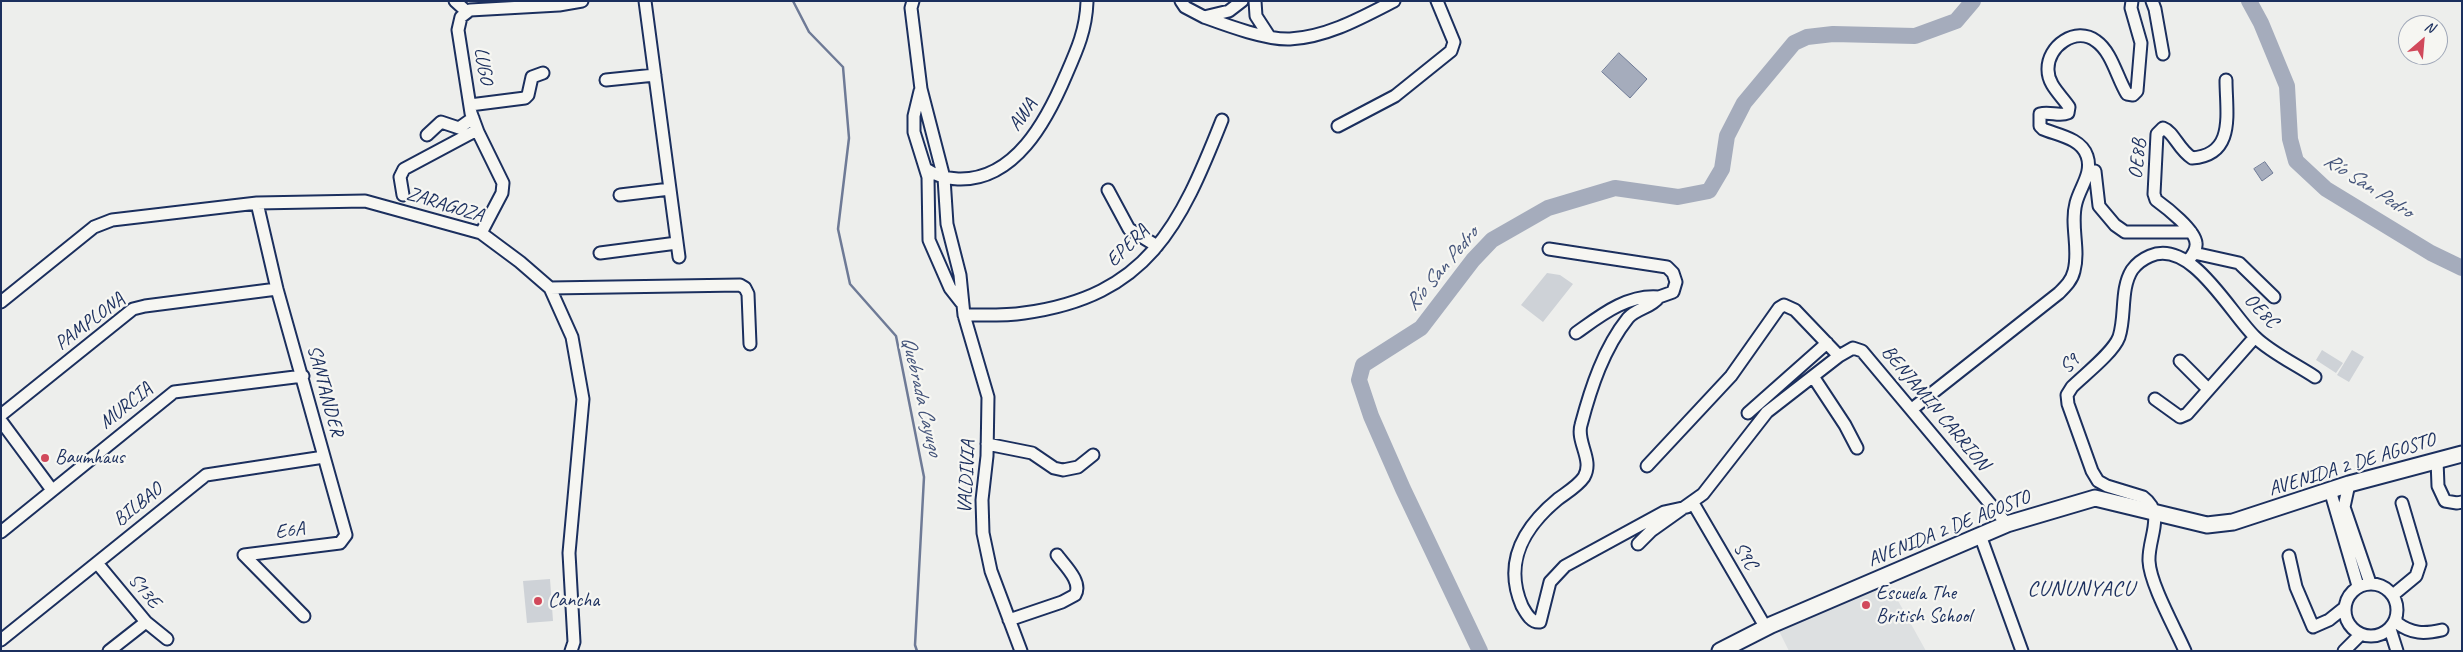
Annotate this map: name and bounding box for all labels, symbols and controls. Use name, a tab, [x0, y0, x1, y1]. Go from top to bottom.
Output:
north arrow	[2398, 15, 2448, 65]
text: N	[2422, 18, 2437, 37]
street label: LUGO	[468, 46, 498, 86]
street label: AWA	[1003, 94, 1043, 136]
street label: OE8B	[2124, 138, 2152, 180]
water label: Río San Pedro	[2319, 148, 2417, 224]
street label: ZARAGOZA	[404, 182, 486, 228]
street label: EPERA	[1102, 220, 1154, 272]
water label: Río San Pedro	[1400, 222, 1484, 316]
street label: PAMPLONA	[50, 288, 130, 356]
street label: OE8C	[2239, 289, 2283, 333]
water label: Quebrada Cayugo	[895, 334, 947, 458]
street label: BENJAMIN CARRION	[1876, 341, 1994, 475]
street label: SANTANDER	[301, 343, 349, 439]
street label: S9	[2055, 349, 2085, 379]
street label: MURCIA	[95, 377, 157, 435]
street label: AVENIDA 2 DE AGOSTO	[2266, 428, 2438, 502]
street label: VALDIVIA	[953, 440, 981, 514]
place label: Baumhaus	[55, 446, 124, 470]
marker: Baumhaus	[39, 452, 51, 464]
street label: BILBAO	[109, 478, 167, 532]
street label: AVENIDA 2 DE AGOSTO	[1864, 485, 2034, 573]
street label: E6A	[274, 517, 306, 545]
street label: S9C	[1727, 538, 1763, 574]
street label: S13E	[122, 569, 166, 613]
district label: CUNUNYACU	[2026, 576, 2136, 602]
place label: Escuela The British School	[1876, 582, 1972, 629]
place label: Cancha	[548, 589, 599, 613]
marker: Cancha	[532, 595, 544, 607]
marker: Escuela The British School	[1860, 599, 1872, 611]

